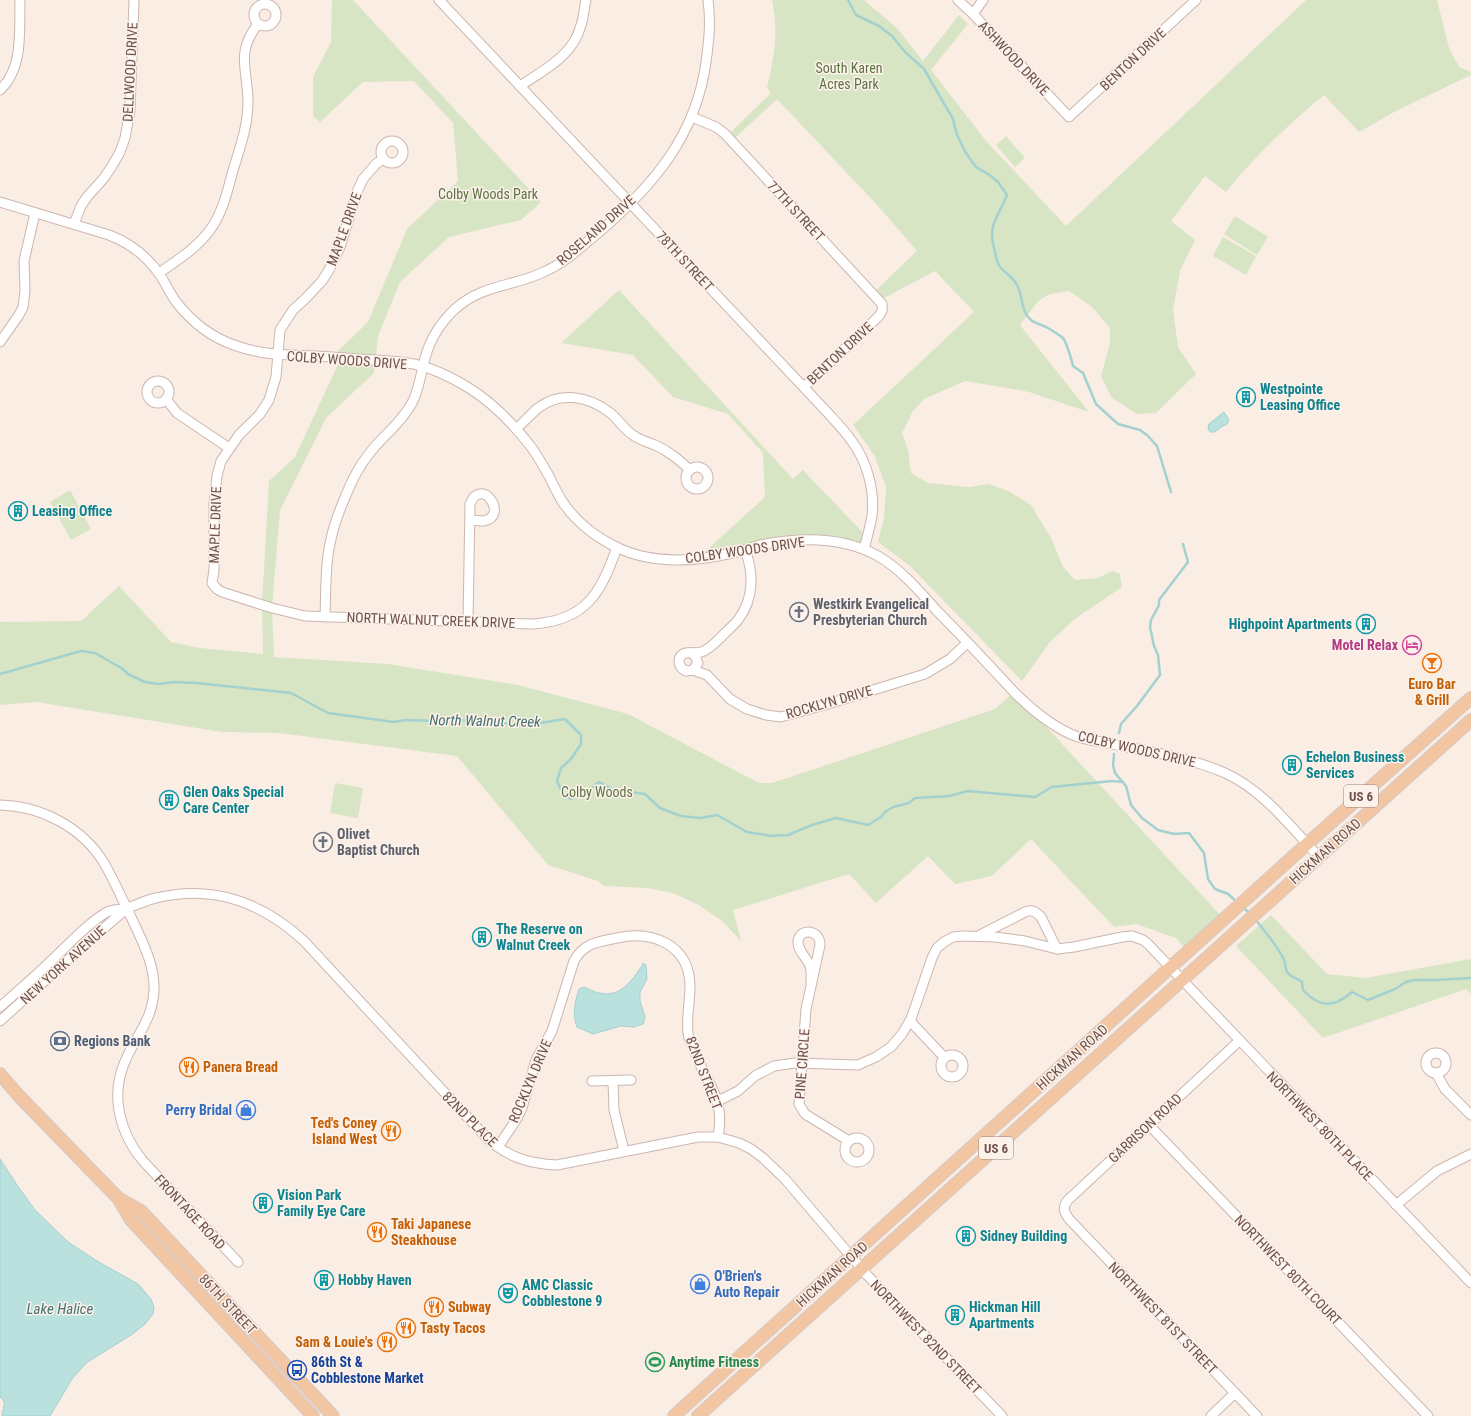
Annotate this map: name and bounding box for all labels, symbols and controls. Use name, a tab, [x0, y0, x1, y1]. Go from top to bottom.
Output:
street label: ASHWOOD DRIVE	[975, 17, 1053, 99]
street label: DELLWOOD DRIVE	[119, 22, 141, 122]
street label: BENTON DRIVE	[1097, 24, 1169, 94]
park label: South Karen Acres Park	[816, 60, 883, 92]
street label: 77TH STREET	[764, 178, 828, 244]
park label: Colby Woods Park	[438, 186, 539, 202]
street label: MAPLE DRIVE	[323, 190, 365, 268]
street label: ROSELAND DRIVE	[554, 192, 638, 268]
street label: 78TH STREET	[653, 228, 717, 294]
street label: BENTON DRIVE	[804, 318, 876, 388]
street label: COLBY WOODS DRIVE	[286, 348, 408, 372]
place label: Westpointe Leasing Office	[1260, 381, 1340, 413]
building icon: Westpointe Leasing Office	[1235, 386, 1257, 408]
street label: MAPLE DRIVE	[206, 486, 224, 564]
building icon: Leasing Office	[7, 500, 29, 522]
place label: Leasing Office	[32, 503, 112, 519]
street label: COLBY WOODS DRIVE	[684, 534, 806, 566]
place label: Westkirk Evangelical Presbyterian Church	[813, 596, 929, 628]
church icon: Westkirk Evangelical Presbyterian Church	[788, 601, 810, 623]
street label: NORTH WALNUT CREEK DRIVE	[346, 609, 516, 631]
building icon: Highpoint Apartments	[1355, 613, 1377, 635]
place label: Highpoint Apartments	[1229, 616, 1352, 632]
hotel icon: Motel Relax	[1401, 634, 1423, 656]
place label: Motel Relax	[1332, 637, 1399, 653]
bar icon: Euro Bar & Grill	[1421, 652, 1443, 674]
place label: Euro Bar & Grill	[1408, 676, 1456, 708]
street label: ROCKLYN DRIVE	[784, 682, 874, 722]
water label: North Walnut Creek	[429, 711, 541, 731]
street label: COLBY WOODS DRIVE	[1076, 728, 1198, 770]
place label: Echelon Business Services	[1306, 749, 1404, 781]
building icon: Echelon Business Services	[1281, 754, 1303, 776]
place label: Glen Oaks Special Care Center	[183, 784, 284, 816]
park label: Colby Woods	[561, 784, 633, 800]
road number: US 6	[1344, 785, 1378, 807]
building icon: Glen Oaks Special Care Center	[158, 789, 180, 811]
street label: HICKMAN ROAD	[1286, 815, 1364, 887]
place label: Olivet Baptist Church	[337, 826, 420, 858]
church icon: Olivet Baptist Church	[312, 831, 334, 853]
place label: The Reserve on Walnut Creek	[496, 921, 583, 953]
street label: NEW YORK AVENUE	[17, 923, 109, 1007]
building icon: The Reserve on Walnut Creek	[471, 926, 493, 948]
street label: HICKMAN ROAD	[1033, 1021, 1111, 1093]
street label: PINE CIRCLE	[792, 1028, 812, 1100]
bank icon: Regions Bank	[49, 1030, 71, 1052]
place label: Regions Bank	[74, 1033, 151, 1049]
street label: 82ND STREET	[683, 1034, 725, 1112]
street label: ROCKLYN DRIVE	[505, 1037, 555, 1125]
restaurant icon: Panera Bread	[178, 1056, 200, 1078]
place label: Panera Bread	[203, 1059, 278, 1075]
street label: NORTHWEST 80TH PLACE	[1264, 1068, 1376, 1184]
street label: 82ND PLACE	[439, 1088, 501, 1150]
street label: GARRISON ROAD	[1105, 1090, 1185, 1166]
shop icon: Perry Bridal	[235, 1099, 257, 1121]
place label: Perry Bridal	[166, 1102, 232, 1118]
place label: Ted's Coney Island West	[310, 1115, 378, 1147]
restaurant icon: Ted's Coney Island West	[380, 1120, 402, 1142]
road number: US 6	[979, 1137, 1013, 1159]
street label: FRONTAGE ROAD	[151, 1171, 229, 1253]
place label: Vision Park Family Eye Care	[277, 1187, 366, 1219]
building icon: Vision Park Family Eye Care	[252, 1192, 274, 1214]
street label: NORTHWEST 80TH COURT	[1231, 1212, 1345, 1328]
place label: Taki Japanese Steakhouse	[391, 1216, 471, 1248]
restaurant icon: Taki Japanese Steakhouse	[366, 1221, 388, 1243]
building icon: Sidney Building	[955, 1225, 977, 1247]
place label: Sidney Building	[980, 1228, 1067, 1244]
street label: HICKMAN ROAD	[793, 1238, 871, 1310]
street label: NORTHWEST 81ST STREET	[1105, 1259, 1221, 1377]
place label: O'Brien's Auto Repair	[714, 1268, 780, 1300]
building icon: Hobby Haven	[313, 1269, 335, 1291]
street label: 86TH STREET	[196, 1271, 260, 1337]
place label: Hobby Haven	[338, 1272, 412, 1288]
shop icon: O'Brien's Auto Repair	[689, 1273, 711, 1295]
place label: AMC Classic Cobblestone 9	[522, 1277, 602, 1309]
street label: NORTHWEST 82ND STREET	[867, 1277, 985, 1397]
theatre icon: AMC Classic Cobblestone 9	[497, 1282, 519, 1304]
restaurant icon: Subway	[423, 1296, 445, 1318]
place label: Subway	[448, 1299, 492, 1315]
place label: Hickman Hill Apartments	[969, 1299, 1041, 1331]
water label: Lake Halice	[27, 1300, 94, 1318]
building icon: Hickman Hill Apartments	[944, 1304, 966, 1326]
restaurant icon: Tasty Tacos	[395, 1317, 417, 1339]
place label: Tasty Tacos	[420, 1320, 486, 1336]
restaurant icon: Sam & Louie's	[376, 1331, 398, 1353]
place label: Sam & Louie's	[295, 1334, 373, 1350]
sports icon: Anytime Fitness	[644, 1351, 666, 1373]
place label: 86th St & Cobblestone Market	[311, 1354, 424, 1386]
place label: Anytime Fitness	[669, 1354, 759, 1370]
bus stop icon: 86th St & Cobblestone Market	[286, 1359, 308, 1381]

